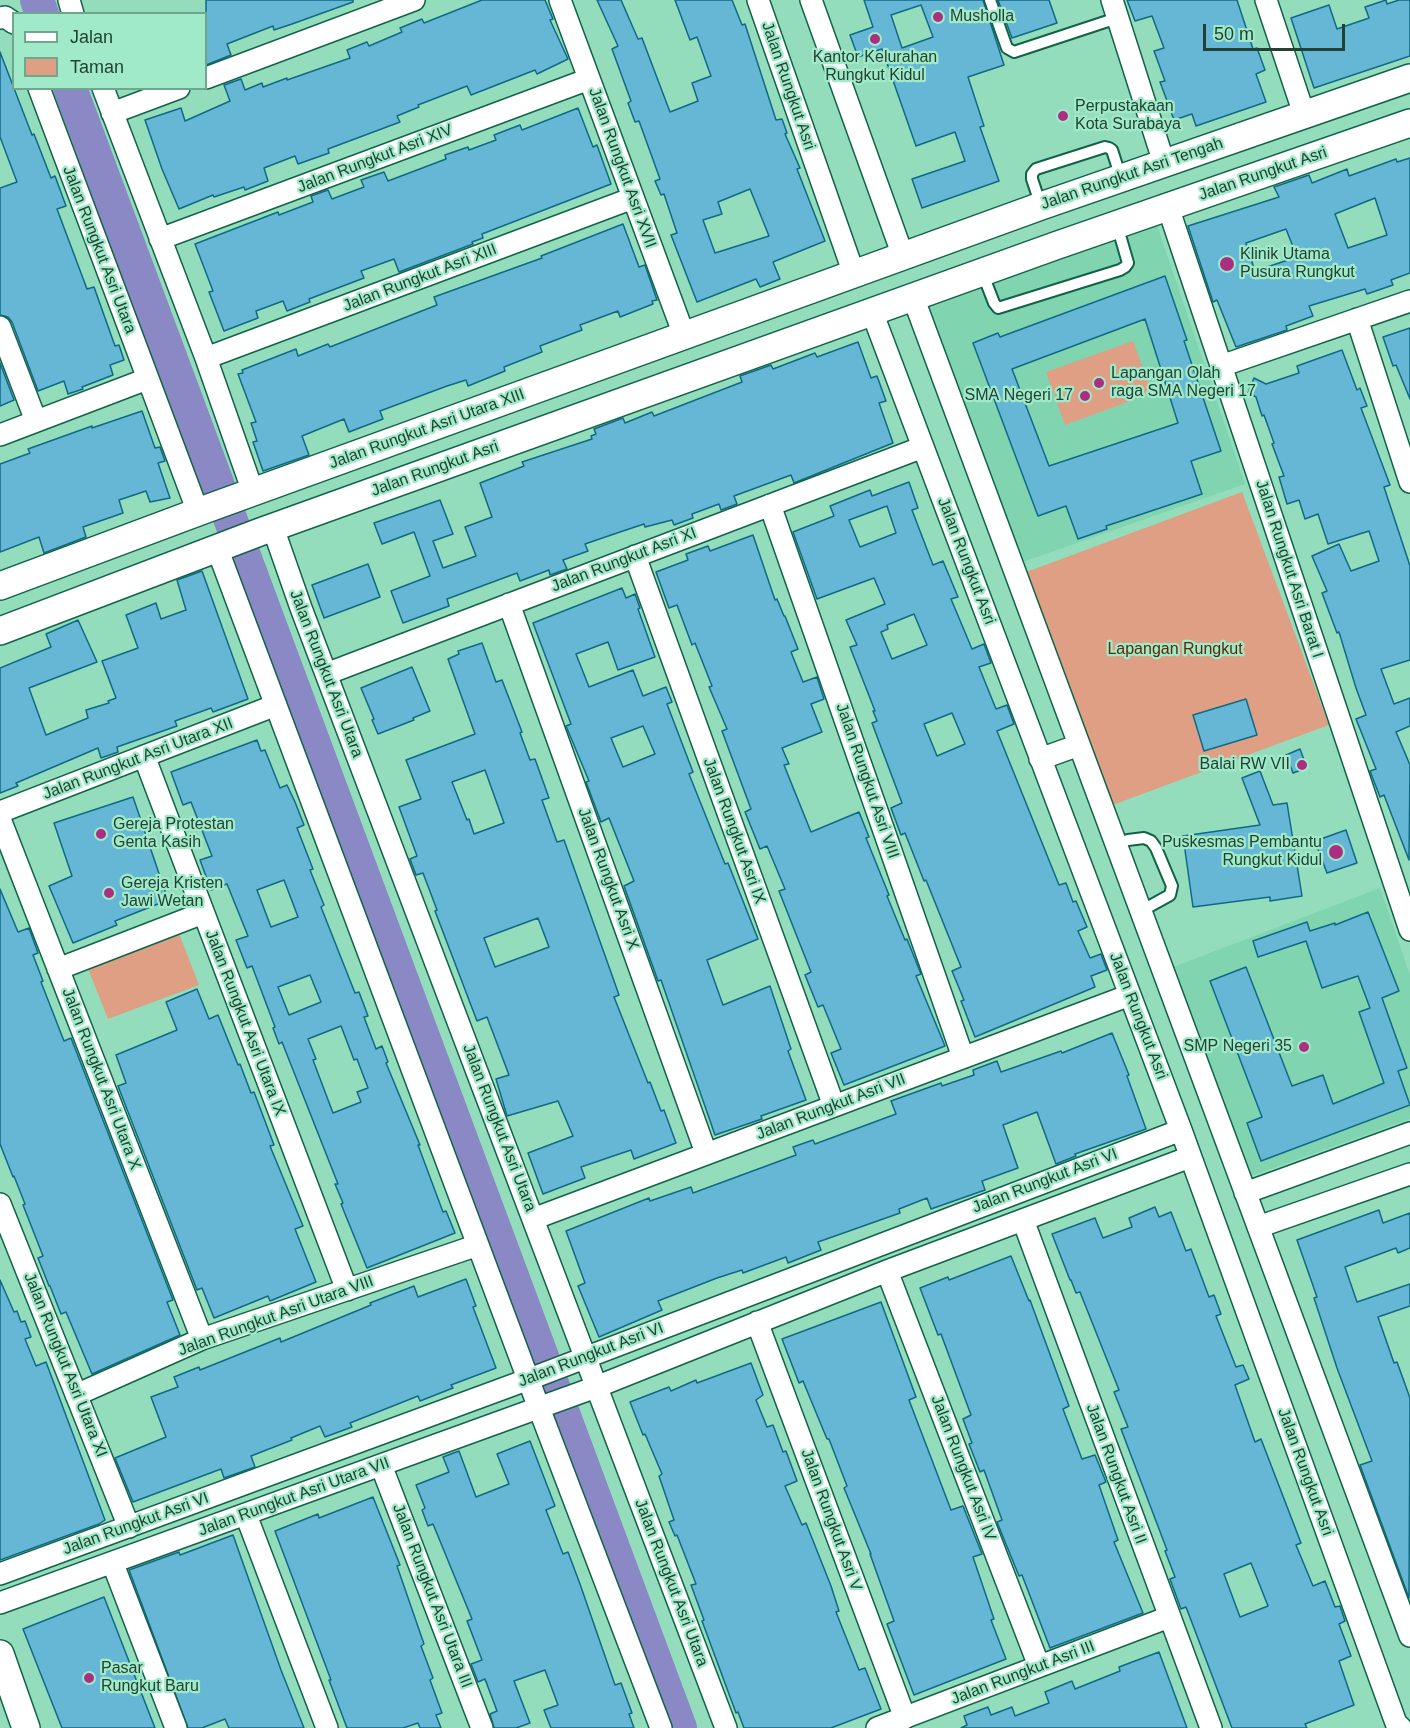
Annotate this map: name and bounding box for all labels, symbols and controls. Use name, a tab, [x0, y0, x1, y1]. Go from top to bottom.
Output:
place label: Musholla	[950, 7, 1014, 27]
marker: Musholla	[931, 10, 945, 24]
legend	[12, 12, 207, 90]
scale bar	[1206, 12, 1348, 50]
street label: Jalan Rungkut Asri	[757, 19, 819, 153]
text: 50 m	[1214, 24, 1254, 44]
text: Jalan	[70, 27, 113, 47]
marker: Kantor Kelurahan Rungkut Kidul	[868, 32, 882, 46]
place label: Kantor Kelurahan Rungkut Kidul	[813, 48, 937, 86]
text: Taman	[70, 57, 124, 77]
street label: Jalan Rungkut Asri XVII	[584, 85, 660, 251]
place label: Perpustakaan Kota Surabaya	[1075, 97, 1181, 135]
marker: Perpustakaan Kota Surabaya	[1056, 109, 1070, 123]
street label: Jalan Rungkut Asri XIV	[295, 121, 455, 197]
street label: Jalan Rungkut Asri Tengah	[1038, 134, 1226, 214]
street label: Jalan Rungkut Asri	[1196, 143, 1330, 205]
street label: Jalan Rungkut Asri Utara	[58, 164, 140, 336]
street label: Jalan Rungkut Asri XIII	[341, 240, 499, 316]
place label: Klinik Utama Pusura Rungkut	[1240, 245, 1355, 283]
marker: Klinik Utama Pusura Rungkut	[1218, 255, 1236, 273]
place label: Lapangan Olah raga SMA Negeri 17	[1111, 364, 1256, 402]
marker: Lapangan Olah raga SMA Negeri 17	[1092, 376, 1106, 390]
street label: Jalan Rungkut Asri Utara XIII	[327, 385, 527, 473]
place label: SMA Negeri 17	[965, 386, 1073, 406]
marker: SMA Negeri 17	[1078, 389, 1092, 403]
street label: Jalan Rungkut Asri	[369, 437, 501, 501]
street label: Jalan Rungkut Asri Barat I	[1251, 478, 1327, 660]
street label: Jalan Rungkut Asri	[933, 495, 999, 627]
street label: Jalan Rungkut Asri XI	[549, 523, 699, 597]
street label: Jalan Rungkut Asri Utara	[285, 588, 367, 760]
park label: Lapangan Rungkut	[1107, 640, 1243, 660]
street label: Jalan Rungkut Asri VIII	[831, 701, 903, 861]
street label: Jalan Rungkut Asri Utara XII	[40, 714, 236, 804]
street label: Jalan Rungkut Asri IX	[699, 755, 769, 907]
place label: Balai RW VII	[1200, 755, 1290, 775]
marker: Balai RW VII	[1295, 758, 1309, 772]
street label: Jalan Rungkut Asri X	[573, 806, 643, 952]
place label: Gereja Protestan Genta Kasih	[113, 815, 234, 853]
marker: Gereja Protestan Genta Kasih	[94, 827, 108, 841]
place label: Puskesmas Pembantu Rungkut Kidul	[1162, 833, 1322, 871]
marker: Puskesmas Pembantu Rungkut Kidul	[1327, 843, 1345, 861]
place label: Gereja Kristen Jawi Wetan	[121, 874, 223, 912]
marker: Gereja Kristen Jawi Wetan	[102, 886, 116, 900]
street label: Jalan Rungkut Asri Utara IX	[201, 927, 289, 1119]
street label: Jalan Rungkut Asri	[1105, 950, 1171, 1082]
street label: Jalan Rungkut Asri Utara X	[57, 985, 145, 1173]
place label: SMP Negeri 35	[1184, 1037, 1292, 1057]
marker: SMP Negeri 35	[1297, 1040, 1311, 1054]
street label: Jalan Rungkut Asri Utara	[458, 1042, 540, 1214]
street label: Jalan Rungkut Asri VII	[754, 1070, 908, 1144]
street label: Jalan Rungkut Asri VI	[970, 1144, 1120, 1218]
street label: Jalan Rungkut Asri Utara XI	[19, 1270, 111, 1460]
street label: Jalan Rungkut Asri Utara VIII	[176, 1272, 376, 1360]
street label: Jalan Rungkut Asri VI	[516, 1318, 666, 1392]
street label: Jalan Rungkut Asri IV	[926, 1393, 1000, 1543]
street label: Jalan Rungkut Asri II	[1082, 1401, 1150, 1547]
street label: Jalan Rungkut Asri	[1273, 1406, 1337, 1538]
street label: Jalan Rungkut Asri V	[796, 1447, 866, 1593]
street label: Jalan Rungkut Asri Utara VII	[196, 1453, 392, 1541]
street label: Jalan Rungkut Asri VI	[60, 1489, 212, 1559]
street label: Jalan Rungkut Asri Utara	[630, 1497, 712, 1669]
street label: Jalan Rungkut Asri Utara III	[388, 1501, 476, 1691]
street label: Jalan Rungkut Asri III	[949, 1637, 1097, 1709]
place label: Pasar Rungkut Baru	[101, 1659, 199, 1697]
marker: Pasar Rungkut Baru	[82, 1671, 96, 1685]

